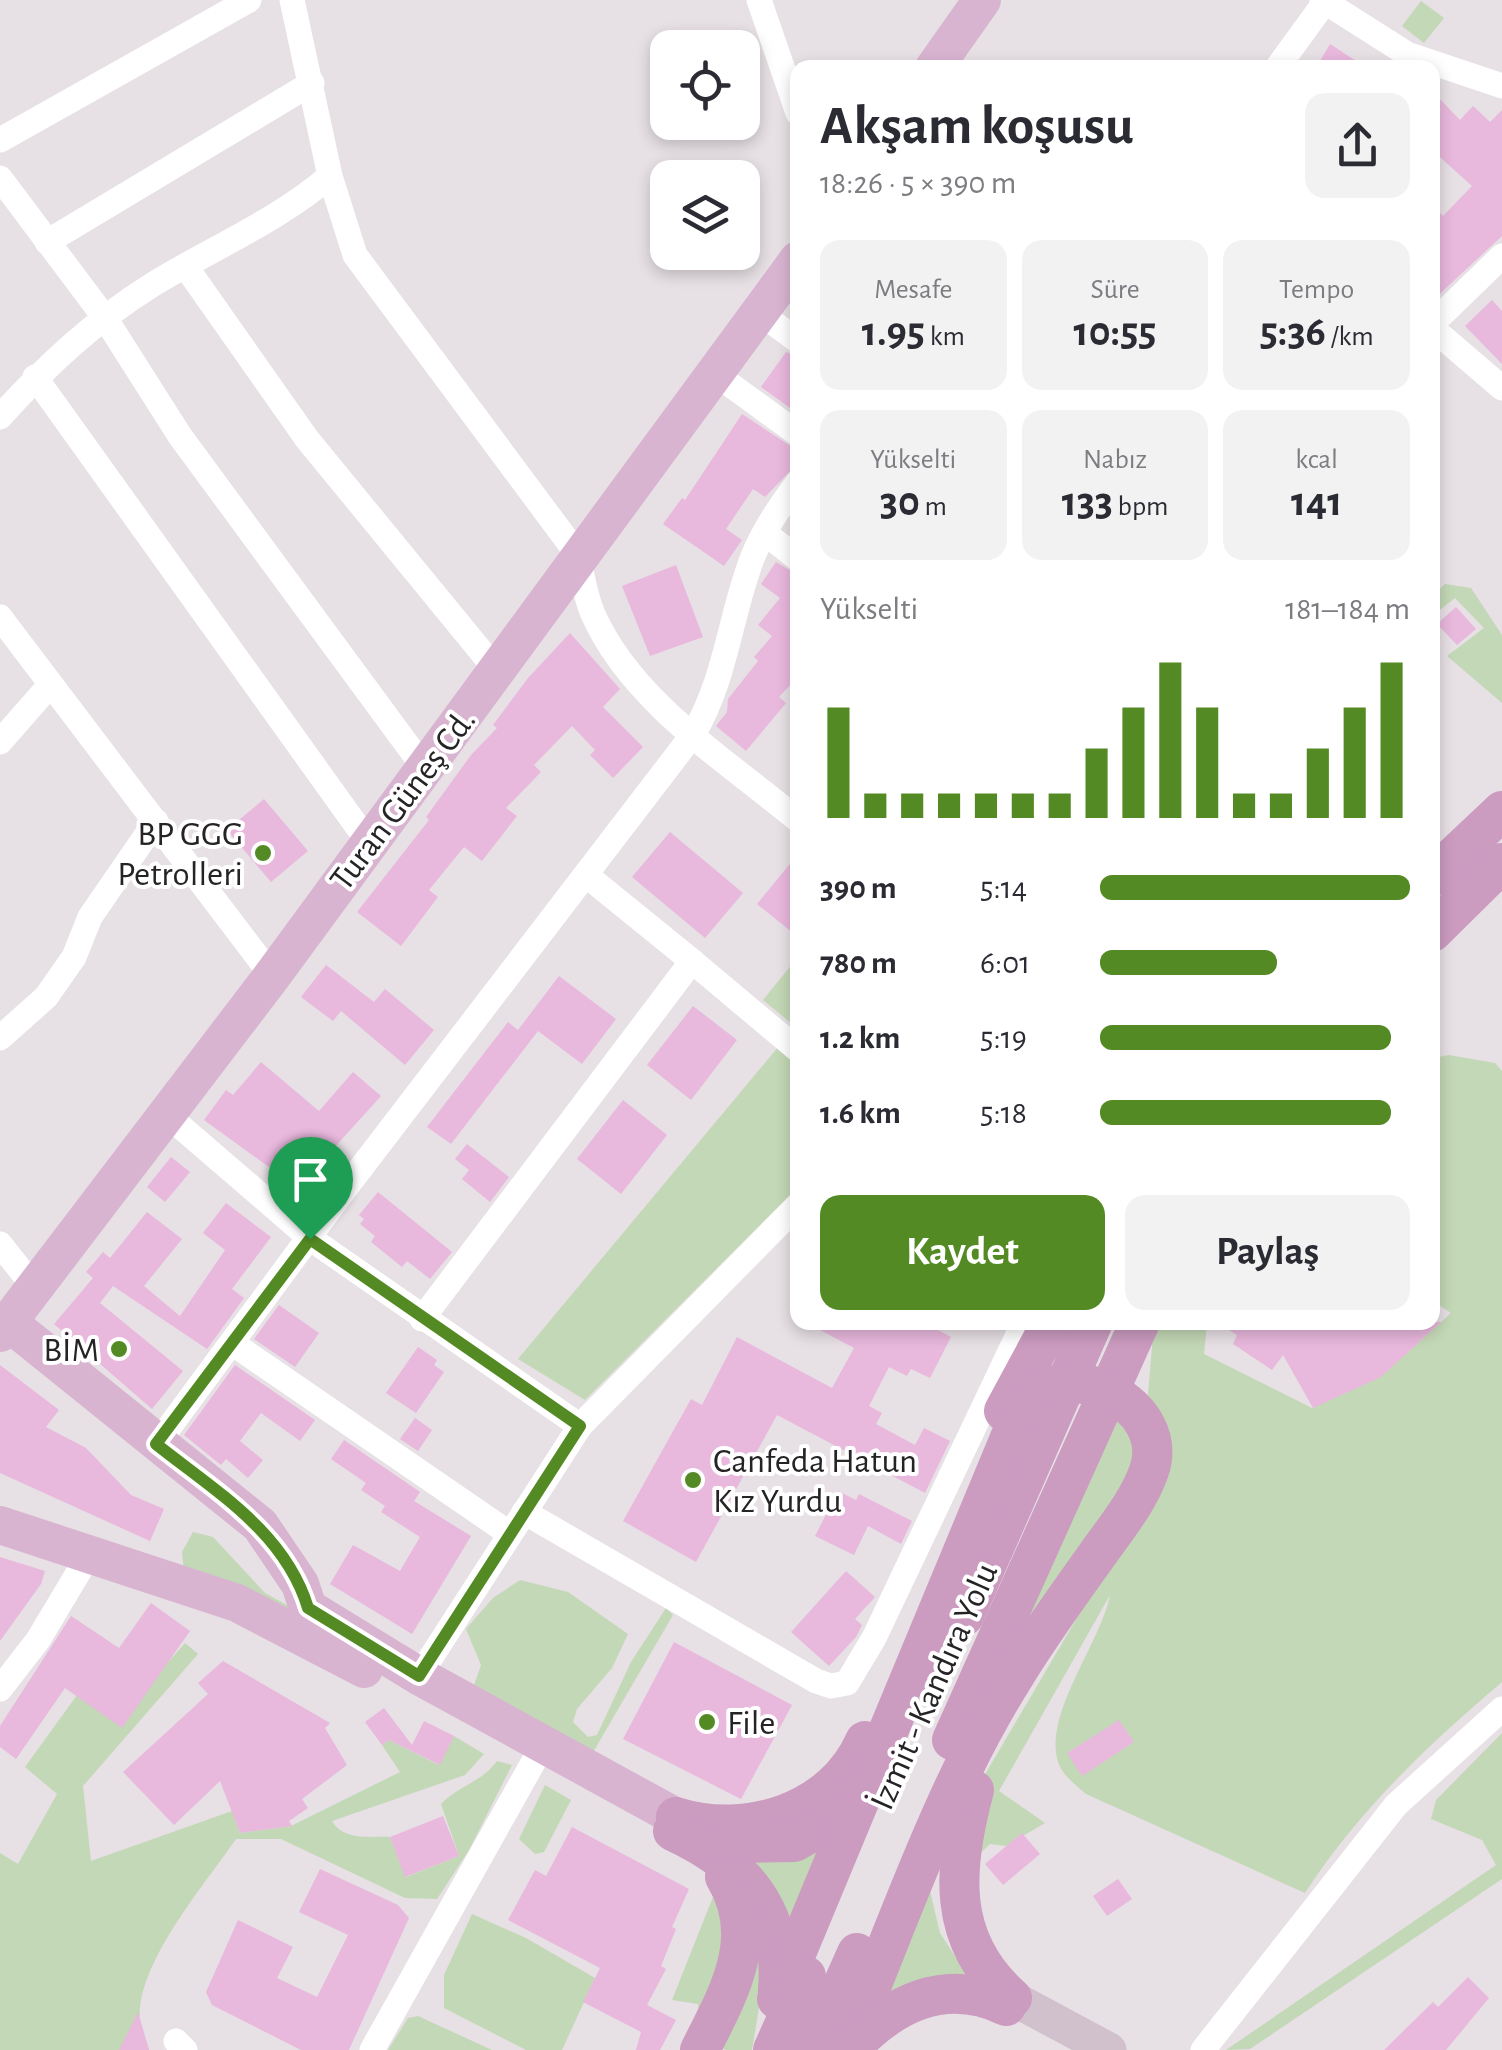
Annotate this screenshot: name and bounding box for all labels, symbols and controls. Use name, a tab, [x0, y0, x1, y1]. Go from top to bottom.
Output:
map controls	[650, 30, 760, 270]
button: locate	[650, 30, 760, 140]
button: share	[1305, 93, 1410, 198]
text: Akşam koşusu	[820, 99, 1134, 154]
button: layers	[650, 160, 760, 270]
text: 18:26 · 5 × 390 m	[820, 167, 1016, 199]
text: Mesafe	[874, 276, 953, 304]
text: Süre	[1090, 276, 1140, 304]
text: Tempo	[1279, 276, 1354, 304]
text: 1.95	[862, 311, 925, 353]
text: 10:55	[1074, 311, 1156, 353]
text: 5:36	[1260, 311, 1326, 353]
text: km	[925, 323, 965, 351]
text: /km	[1326, 323, 1374, 351]
text: Yükselti	[870, 446, 956, 474]
text: Nabız	[1083, 446, 1147, 474]
text: kcal	[1295, 446, 1338, 474]
text: 30	[880, 481, 920, 523]
text: 133	[1062, 481, 1113, 523]
text: 141	[1291, 481, 1342, 523]
text: m	[920, 493, 947, 521]
text: bpm	[1113, 493, 1168, 521]
text: Yükselti	[820, 593, 918, 625]
text: 181–184 m	[1285, 593, 1410, 625]
street label: Turan Güneş Cd.	[324, 703, 482, 897]
place label: BP GGG Petrolleri	[117, 817, 243, 892]
marker: BP GGG Petrolleri	[252, 842, 274, 864]
text: 390 m	[820, 872, 897, 904]
text: 5:14	[980, 872, 1027, 904]
text: 780 m	[820, 947, 897, 979]
text: 6:01	[980, 947, 1030, 979]
text: 1.2 km	[820, 1022, 900, 1054]
text: 5:19	[980, 1022, 1027, 1054]
text: 1.6 km	[820, 1097, 901, 1129]
text: 5:18	[980, 1097, 1027, 1129]
pin	[268, 1137, 353, 1240]
icon: arrive	[283, 1152, 338, 1207]
button: Kaydet	[820, 1195, 1105, 1310]
button: Paylaş	[1125, 1195, 1410, 1310]
place label: BİM	[43, 1332, 99, 1368]
marker: BİM	[108, 1338, 130, 1360]
place label: Canfeda Hatun Kız Yurdu	[713, 1444, 917, 1519]
marker: Canfeda Hatun Kız Yurdu	[682, 1469, 704, 1491]
street label: İzmit - Kandıra Yolu	[863, 1558, 1004, 1815]
place label: File	[727, 1706, 775, 1741]
marker: File	[696, 1711, 718, 1733]

